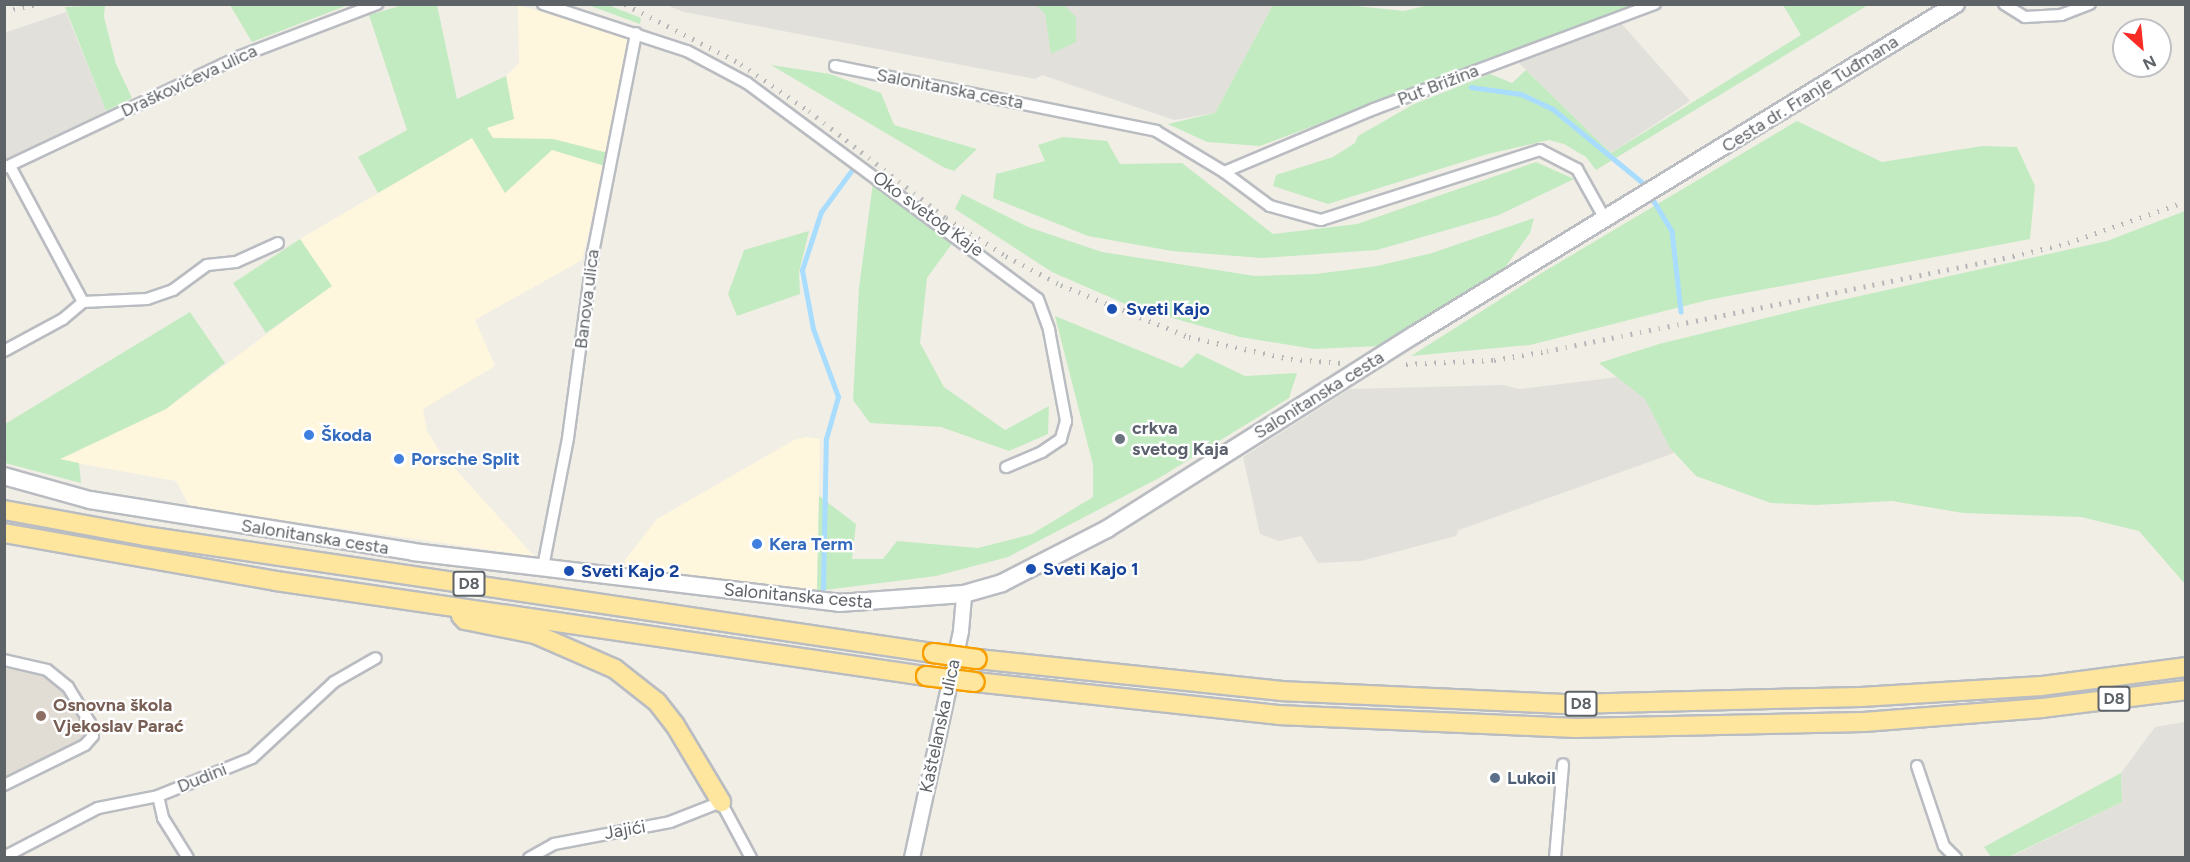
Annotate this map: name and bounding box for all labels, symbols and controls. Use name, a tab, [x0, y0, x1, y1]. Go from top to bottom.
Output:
north arrow	[2112, 18, 2172, 78]
street label: Cesta dr. Franje Tuđmana	[1718, 31, 1902, 157]
street label: Draškovićeva ulica	[118, 40, 260, 122]
text: N	[2140, 51, 2159, 74]
street label: Put Brižina	[1394, 60, 1482, 110]
street label: Salonitanska cesta	[875, 64, 1025, 114]
street label: Oko svetog Kaje	[868, 167, 988, 261]
street label: Banova ulica	[570, 248, 604, 350]
place label: Sveti Kajo	[1126, 298, 1210, 320]
marker: Sveti Kajo	[1103, 300, 1121, 318]
street label: Salonitanska cesta	[1250, 346, 1388, 444]
place label: crkva svetog Kaja	[1132, 418, 1229, 460]
place label: Škoda	[321, 424, 372, 446]
marker: Škoda	[302, 428, 316, 442]
marker: crkva svetog Kaja	[1113, 432, 1127, 446]
place label: Porsche Split	[411, 448, 520, 470]
marker: Porsche Split	[392, 452, 406, 466]
street label: Salonitanska cesta	[240, 515, 390, 559]
place label: Kera Term	[769, 533, 853, 555]
marker: Kera Term	[750, 537, 764, 551]
place label: Sveti Kajo 1	[1043, 558, 1138, 580]
place label: Sveti Kajo 2	[581, 560, 679, 582]
marker: Sveti Kajo 1	[1024, 562, 1038, 576]
marker: Sveti Kajo 2	[562, 564, 576, 578]
road number: D8	[452, 571, 486, 597]
street label: Salonitanska cesta	[723, 579, 873, 613]
street label: Kaštelanska ulica	[915, 657, 965, 795]
road number: D8	[2098, 686, 2130, 712]
road number: D8	[1564, 691, 1598, 717]
place label: Osnovna škola Vjekoslav Parać	[53, 695, 184, 738]
marker: Osnovna škola Vjekoslav Parać	[34, 709, 48, 723]
street label: Dudini	[174, 758, 230, 798]
place label: Lukoil	[1507, 767, 1556, 789]
marker: Lukoil	[1488, 771, 1502, 785]
street label: Jajići	[603, 816, 647, 844]

